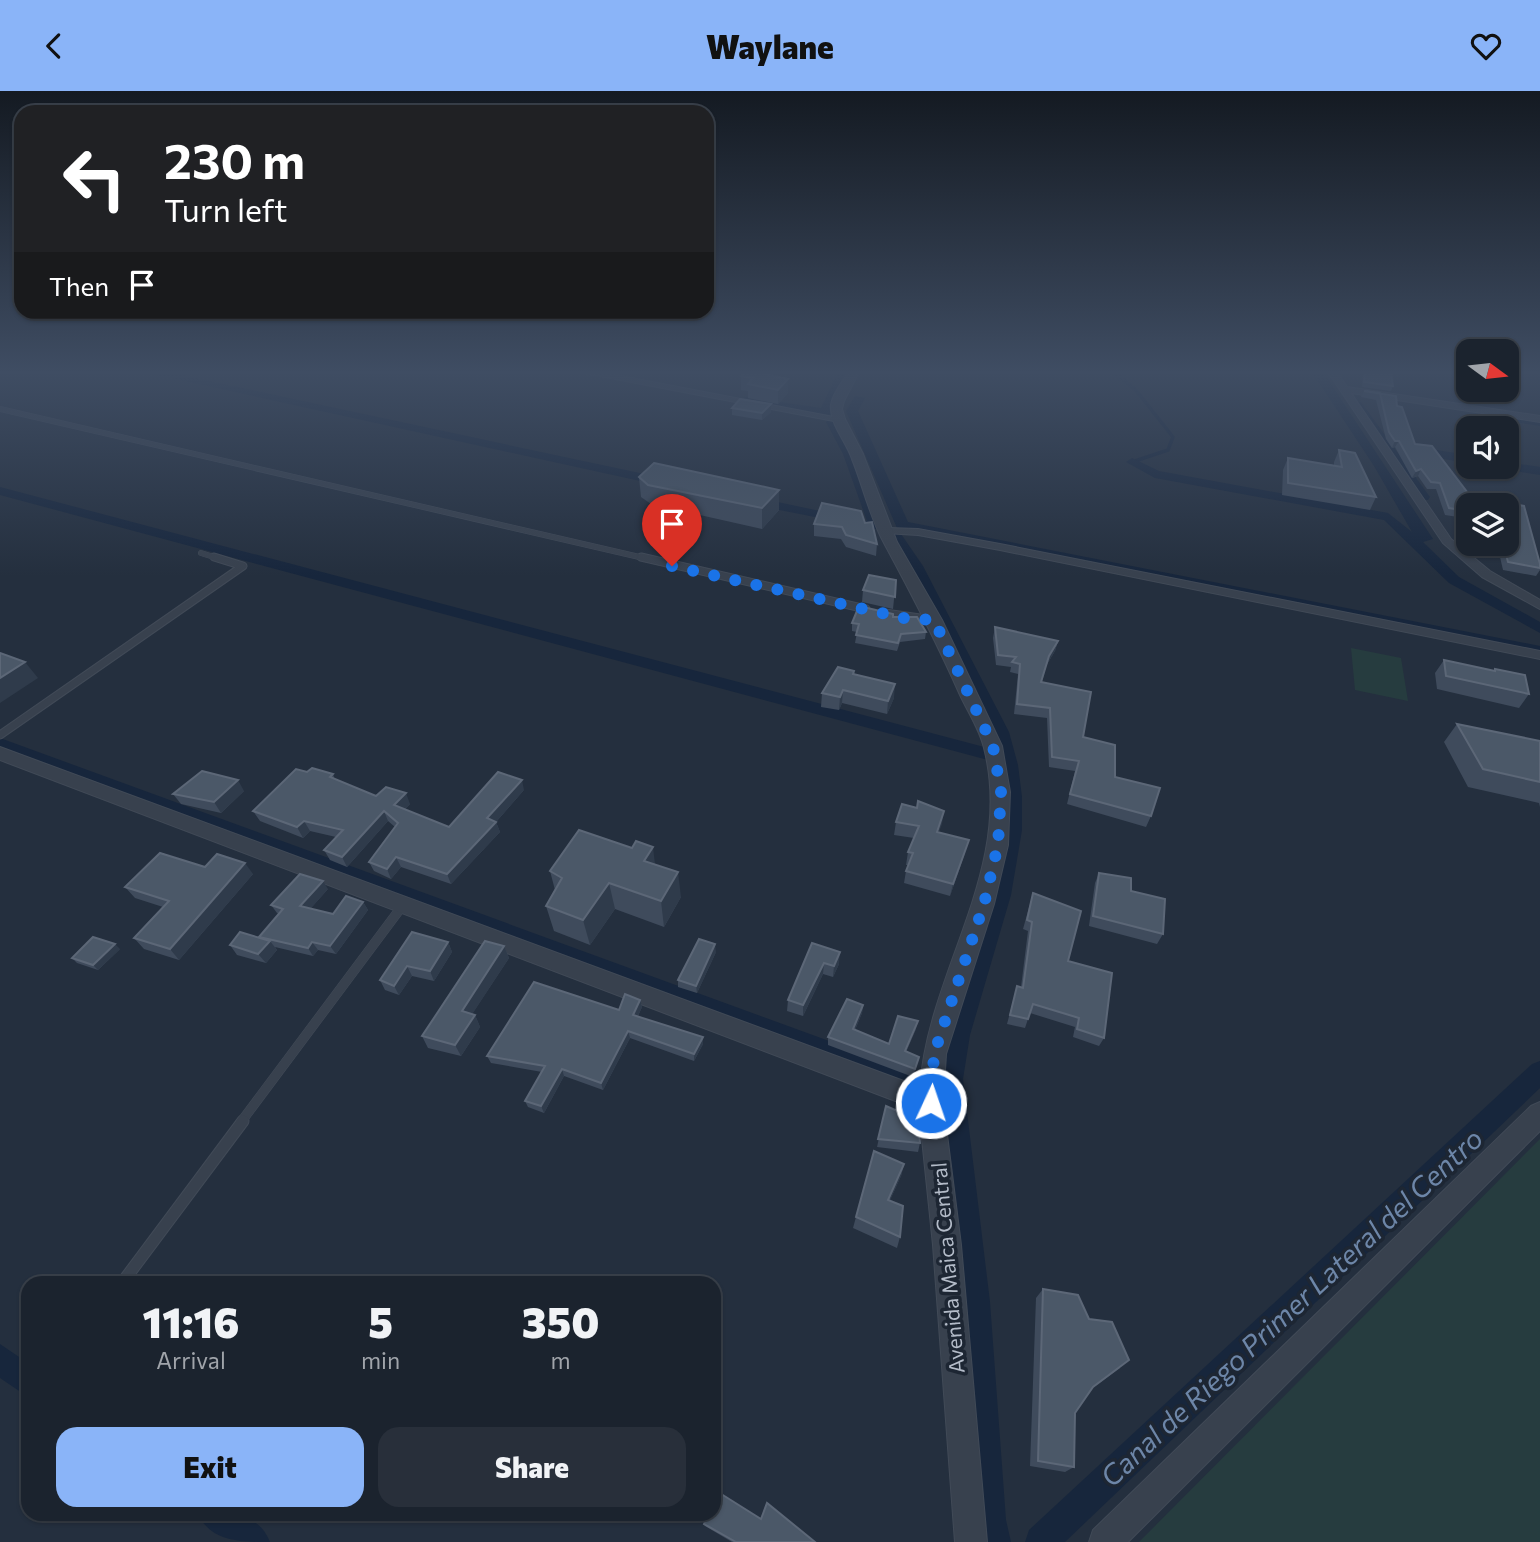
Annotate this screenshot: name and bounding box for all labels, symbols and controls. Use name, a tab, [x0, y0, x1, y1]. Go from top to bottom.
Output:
text: Waylane	[706, 26, 834, 66]
icon: back	[35, 27, 73, 65]
icon: heart	[1467, 27, 1505, 65]
text: 230 m	[164, 129, 305, 189]
icon: left	[49, 133, 140, 224]
text: Turn left	[164, 189, 288, 229]
icon: arrive	[123, 266, 161, 304]
text: Then	[49, 270, 109, 301]
north arrow	[1456, 339, 1519, 403]
map controls	[1456, 339, 1519, 556]
button: sound	[1456, 416, 1519, 479]
button: layers	[1456, 493, 1519, 556]
pin	[642, 494, 702, 566]
icon: arrive	[653, 505, 691, 543]
position arrow	[894, 1066, 968, 1140]
water label: Canal de Riego Primer Lateral del Centro	[1093, 1121, 1489, 1493]
street label: Avenida Maica Central	[925, 1161, 969, 1375]
text: 11:16	[143, 1295, 239, 1347]
text: 5	[368, 1295, 393, 1347]
text: 350	[522, 1295, 599, 1347]
text: Arrival	[156, 1346, 226, 1374]
text: min	[361, 1346, 400, 1374]
text: m	[550, 1346, 571, 1374]
button: Exit	[56, 1427, 364, 1507]
button: Share	[378, 1427, 686, 1507]

